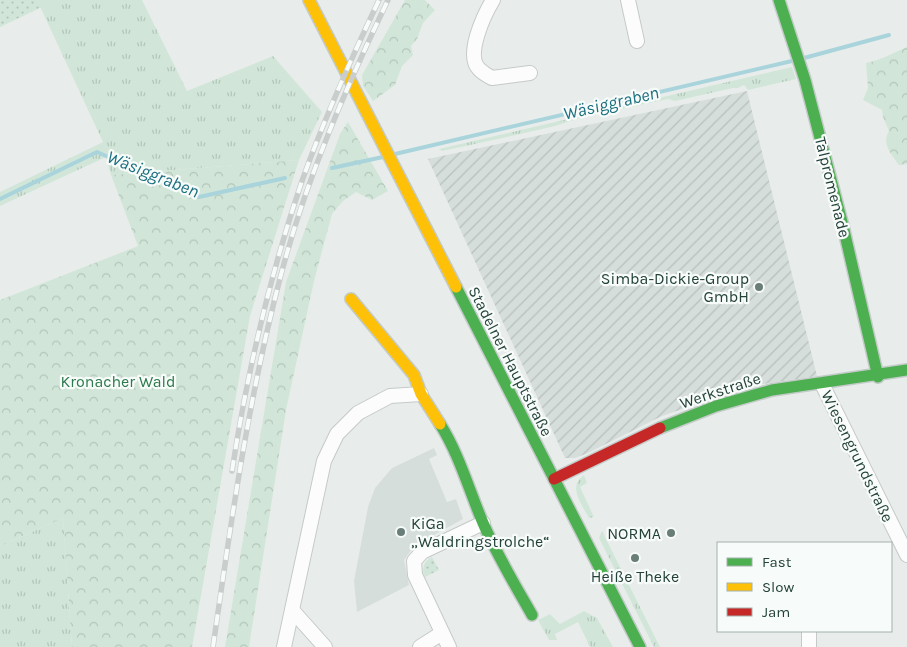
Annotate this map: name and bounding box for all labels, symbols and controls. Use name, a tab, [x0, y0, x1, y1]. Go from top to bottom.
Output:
water label: Wäsiggraben	[561, 81, 661, 125]
street label: Talpromenade	[811, 135, 854, 239]
water label: Wäsiggraben	[104, 146, 202, 202]
place label: Simba-Dickie-Group GmbH	[601, 269, 749, 306]
marker: Simba-Dickie-Group GmbH	[753, 281, 765, 293]
street label: Stadelner Hauptstraße	[464, 283, 557, 439]
street label: Werkstraße	[677, 368, 763, 412]
park label: Kronacher Wald	[61, 372, 175, 391]
street label: Wiesengrundstraße	[817, 387, 898, 525]
place label: KiGa „Waldringstrolche“	[411, 514, 550, 551]
place label: NORMA	[607, 524, 661, 543]
marker: KiGa „Waldringstrolche“	[395, 526, 407, 538]
marker: NORMA	[665, 527, 677, 539]
legend	[717, 542, 892, 632]
marker: Heiße Theke	[629, 552, 641, 564]
text: Fast	[762, 553, 792, 571]
place label: Heiße Theke	[591, 567, 679, 586]
text: Slow	[762, 578, 794, 596]
text: Jam	[762, 603, 790, 621]

